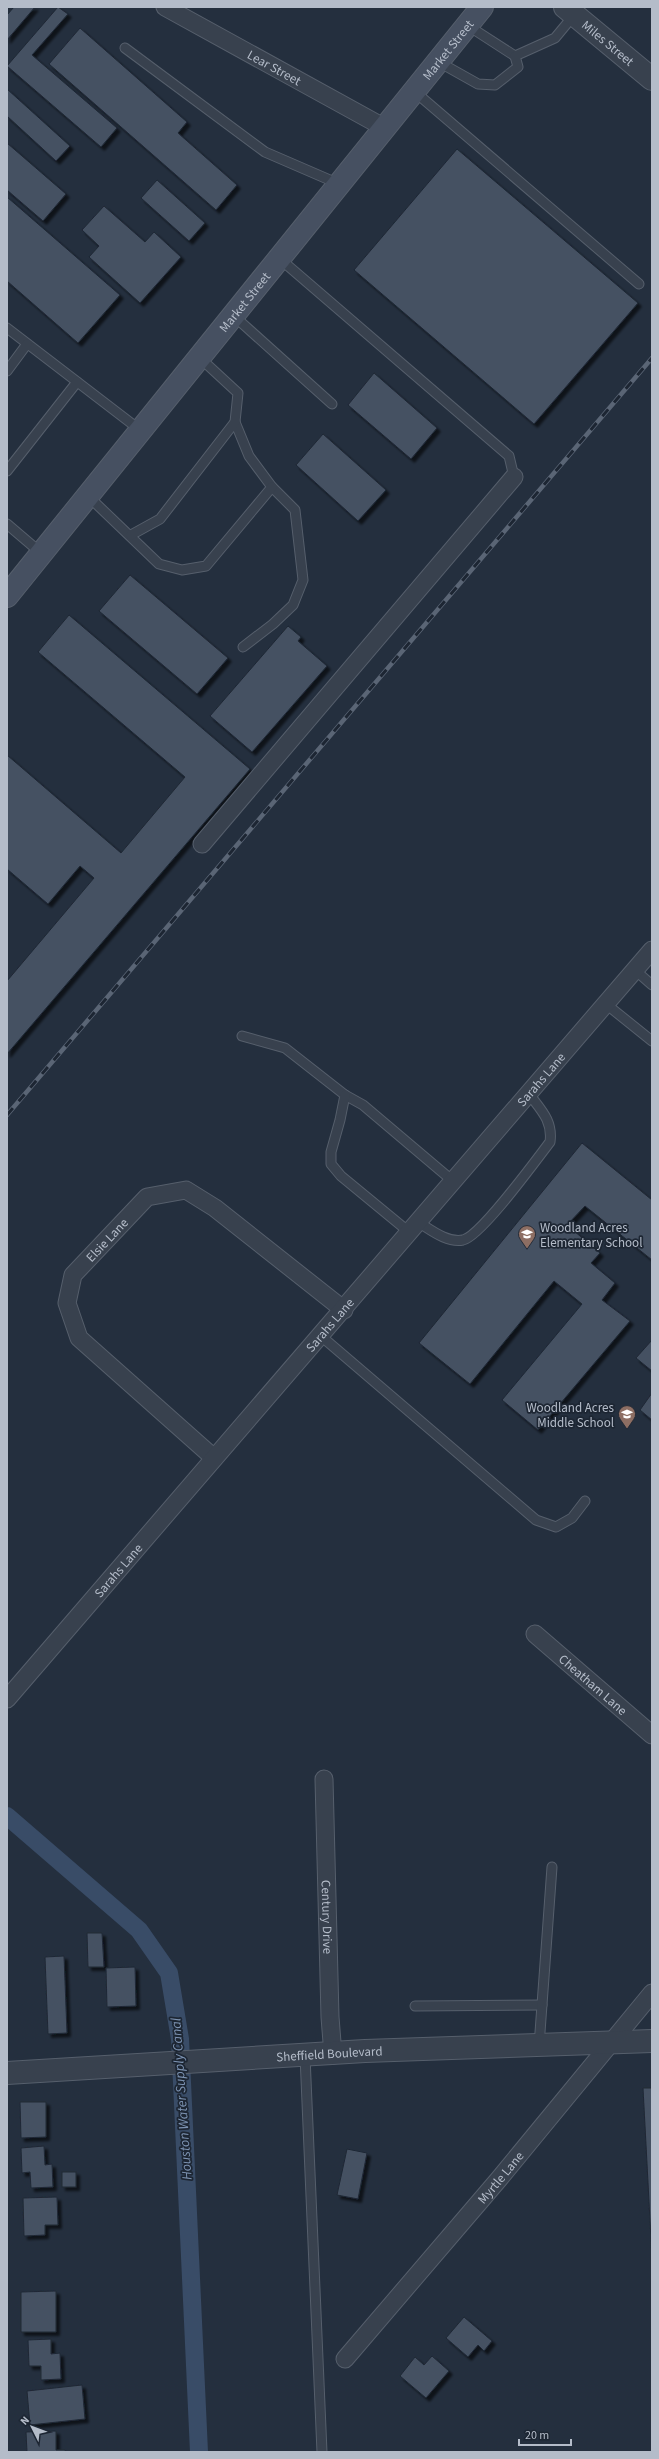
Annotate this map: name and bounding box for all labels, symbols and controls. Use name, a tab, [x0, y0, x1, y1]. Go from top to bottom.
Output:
street label: Market Street	[419, 16, 479, 84]
street label: Miles Street	[577, 16, 638, 71]
street label: Lear Street	[244, 46, 305, 90]
street label: Market Street	[215, 268, 275, 336]
street label: Sarahs Lane	[513, 1049, 570, 1111]
street label: Elsie Lane	[82, 1214, 133, 1266]
place label: Woodland Acres Elementary School	[540, 1219, 642, 1252]
school or university icon: Woodland Acres Elementary School	[517, 1224, 537, 1249]
street label: Sarahs Lane	[302, 1294, 358, 1356]
place label: Woodland Acres Middle School	[526, 1399, 615, 1432]
school or university icon: Woodland Acres Middle School	[617, 1404, 637, 1429]
street label: Sarahs Lane	[90, 1540, 147, 1602]
street label: Cheatham Lane	[555, 1650, 631, 1720]
street label: Century Drive	[317, 1880, 336, 1954]
water label: Houston Water Supply Canal	[166, 2017, 198, 2181]
street label: Sheffield Boulevard	[276, 2042, 383, 2066]
street label: Myrtle Lane	[474, 2148, 528, 2208]
north arrow	[12, 2407, 52, 2447]
text: N	[17, 2413, 33, 2428]
scale bar	[519, 2421, 571, 2447]
text: 20 m	[525, 2427, 549, 2444]

